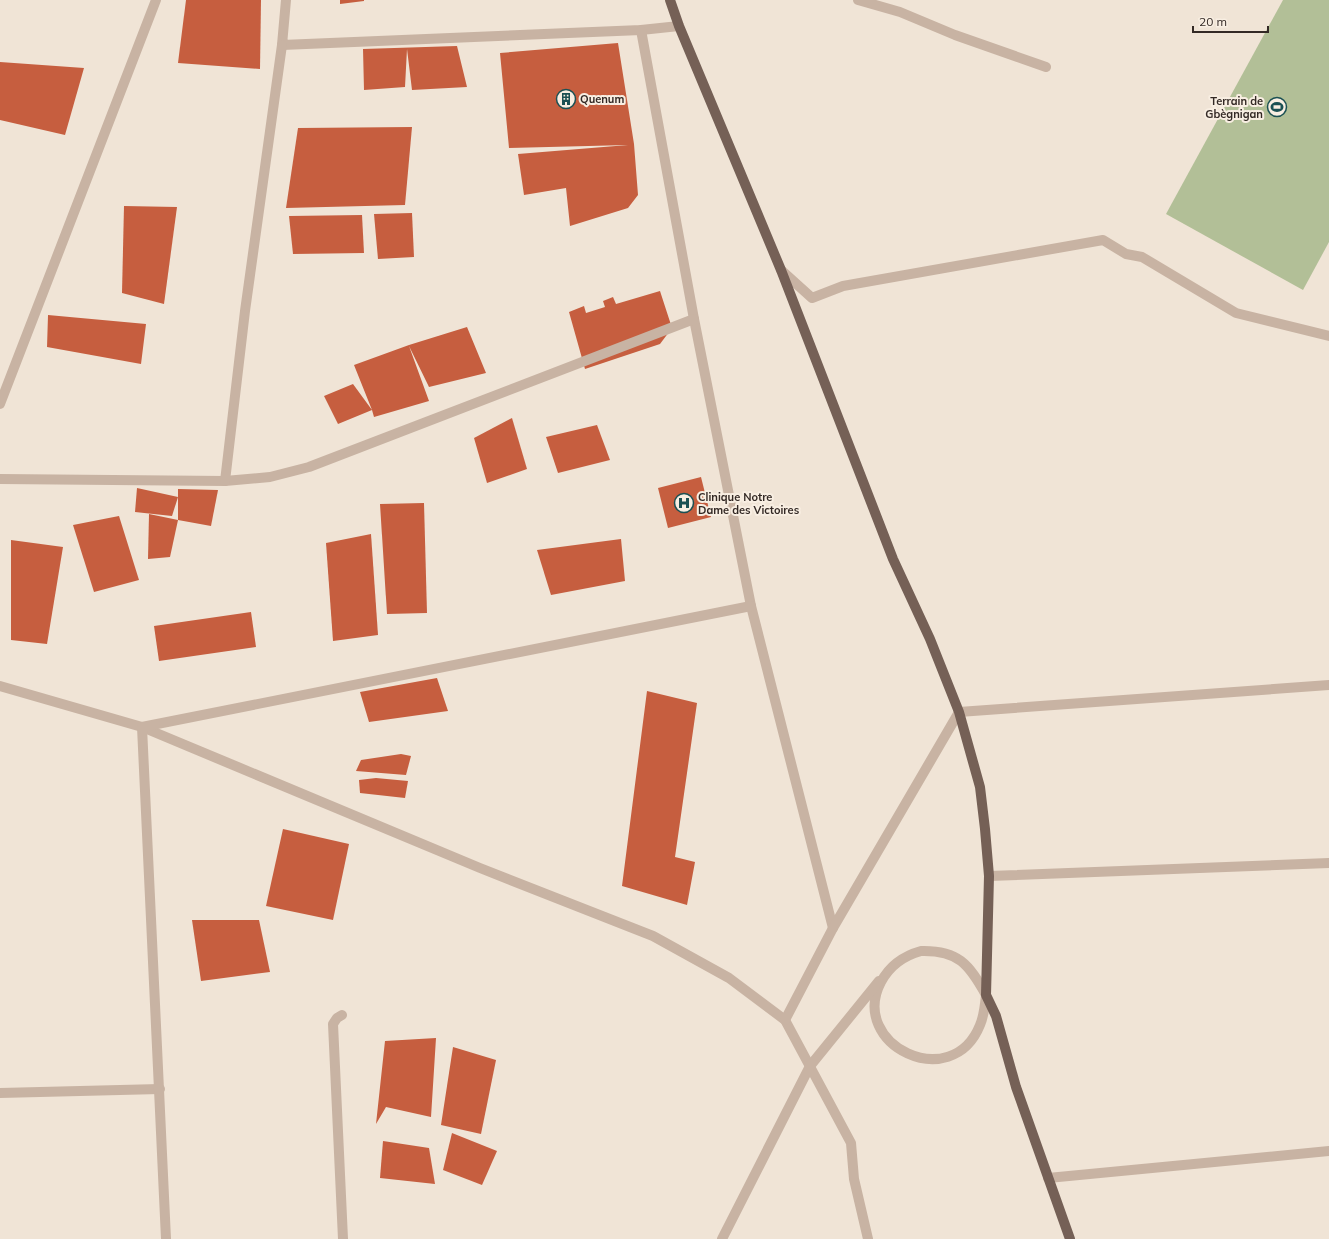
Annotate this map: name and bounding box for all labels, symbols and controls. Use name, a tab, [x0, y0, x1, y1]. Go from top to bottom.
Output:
scale bar	[1193, 8, 1268, 34]
text: 20 m	[1199, 14, 1227, 29]
building icon: Quenum	[555, 88, 577, 110]
place label: Quenum	[580, 92, 624, 106]
place label: Terrain de Gbègnigan	[1205, 94, 1263, 121]
sports icon: Terrain de Gbègnigan	[1266, 96, 1288, 118]
place label: Clinique Notre Dame des Victoires	[698, 490, 800, 517]
hospital icon: Clinique Notre Dame des Victoires	[673, 492, 695, 514]

